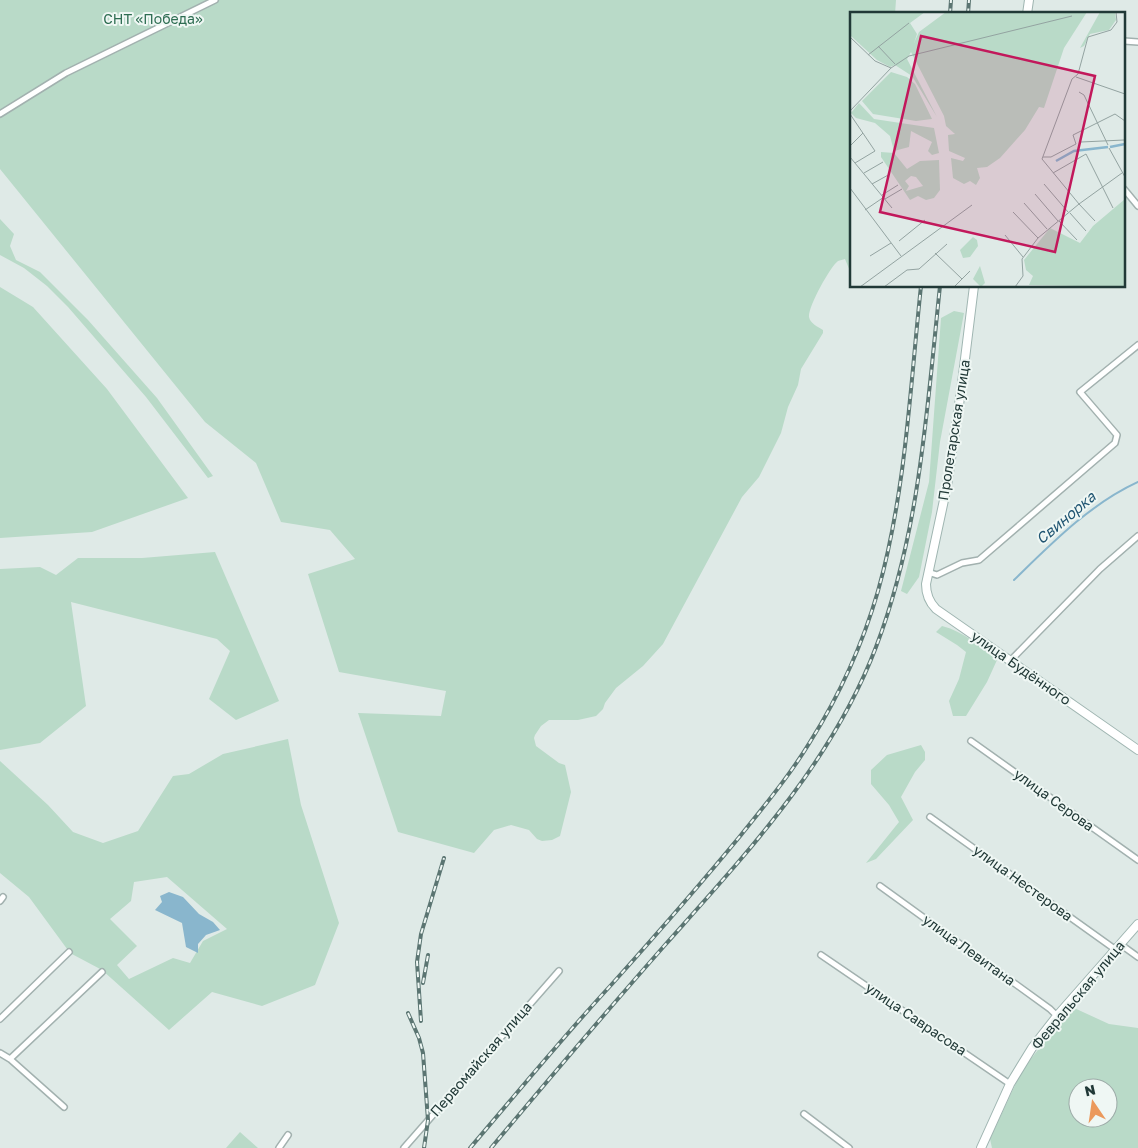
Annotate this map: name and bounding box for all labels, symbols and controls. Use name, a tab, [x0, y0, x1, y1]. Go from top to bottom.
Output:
park label: СНТ «Победа»	[103, 10, 203, 27]
inset map	[850, 12, 1126, 288]
street label: Пролетарская улица	[934, 358, 973, 502]
water label: Свинорка	[1032, 487, 1099, 547]
street label: улица Будённого	[968, 627, 1074, 708]
street label: улица Серова	[1011, 765, 1098, 834]
street label: улица Нестерова	[970, 841, 1076, 924]
street label: улица Левитана	[920, 910, 1019, 989]
street label: Февральская улица	[1027, 937, 1128, 1052]
street label: улица Саврасова	[863, 978, 970, 1059]
street label: Первомайская улица	[426, 998, 535, 1119]
north arrow	[1068, 1078, 1118, 1128]
text: N	[1083, 1080, 1097, 1099]

